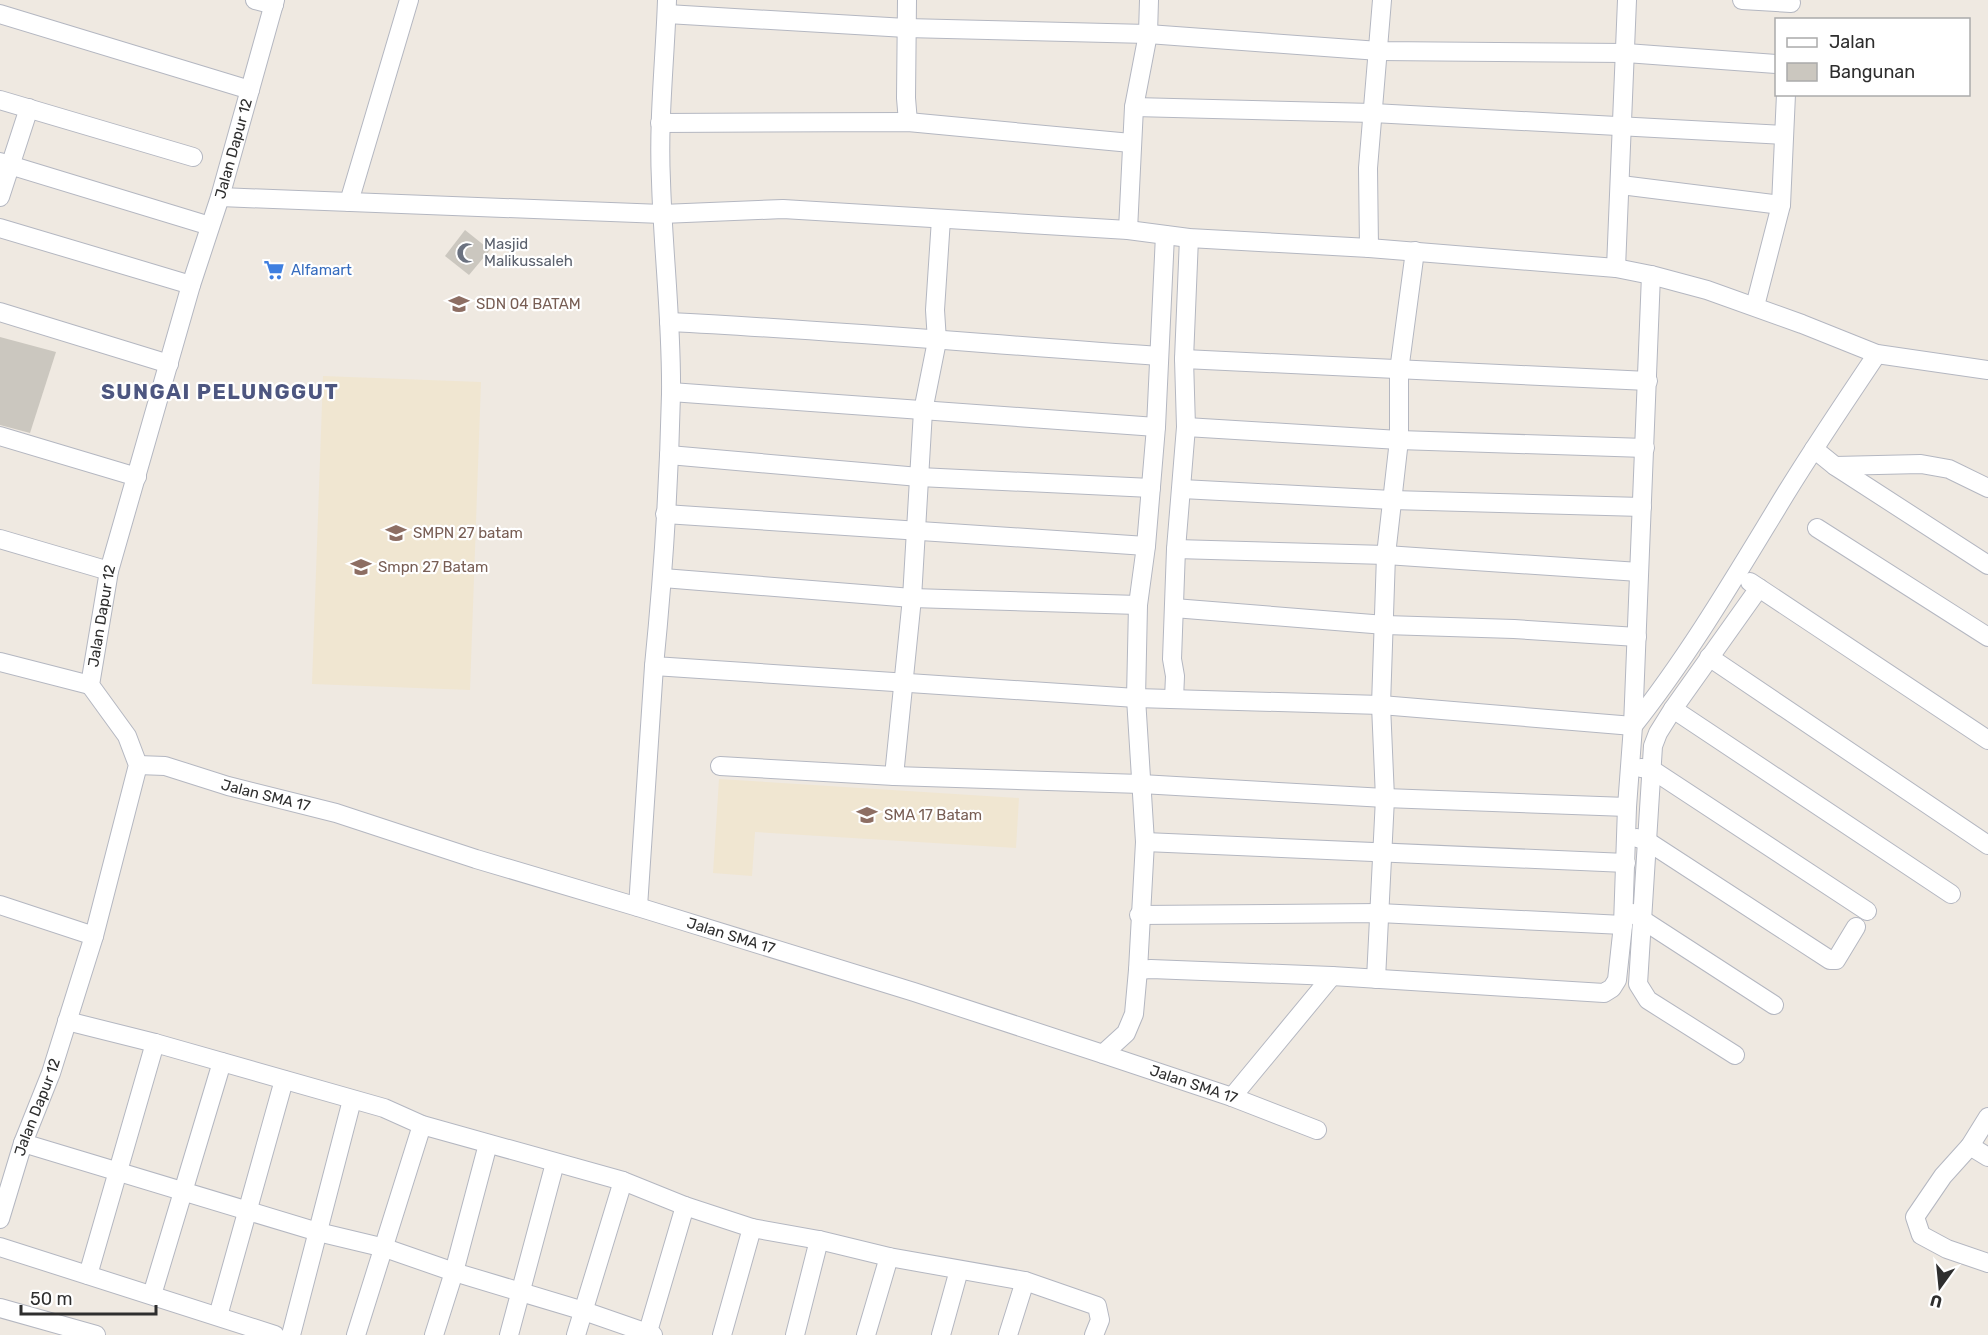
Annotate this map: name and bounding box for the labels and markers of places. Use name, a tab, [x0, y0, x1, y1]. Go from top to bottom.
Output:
place label: Masjid Malikussaleh	[484, 235, 573, 270]
mosque icon: Masjid Malikussaleh	[455, 241, 479, 265]
supermarket icon: Alfamart	[262, 258, 286, 282]
place label: Alfamart	[291, 261, 352, 279]
school or university icon: SDN 04 BATAM	[447, 292, 471, 316]
place label: SDN 04 BATAM	[476, 295, 581, 313]
school or university icon: SMPN 27 batam	[384, 521, 408, 545]
place label: SMPN 27 batam	[413, 524, 523, 542]
school or university icon: Smpn 27 Batam	[349, 555, 373, 579]
place label: Smpn 27 Batam	[378, 558, 488, 576]
school or university icon: SMA 17 Batam	[855, 803, 879, 827]
place label: SMA 17 Batam	[884, 806, 982, 824]

